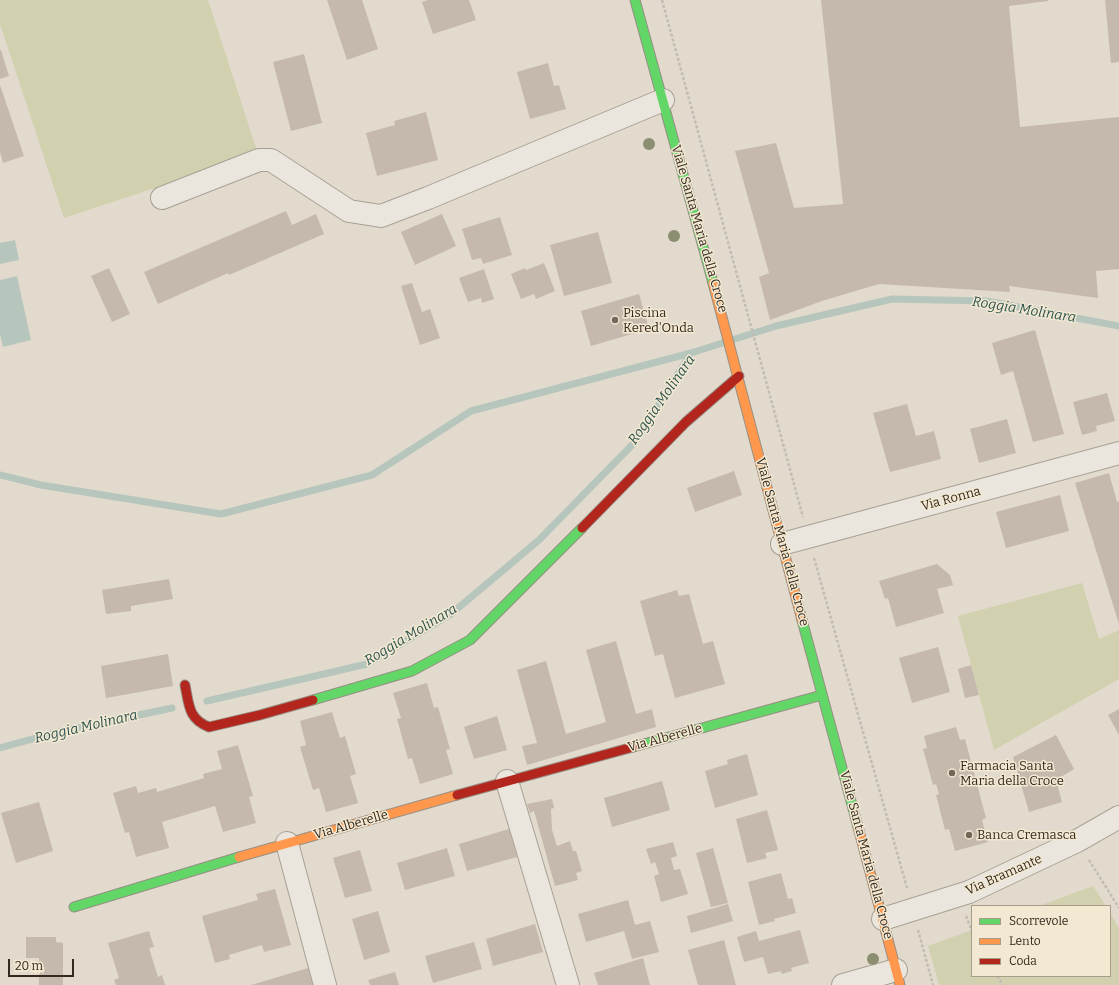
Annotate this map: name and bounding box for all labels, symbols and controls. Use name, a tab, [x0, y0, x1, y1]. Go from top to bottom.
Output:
street label: Viale Santa Maria della Croce	[668, 143, 730, 315]
water label: Roggia Molinara	[971, 293, 1077, 327]
place label: Piscina Kered'Onda	[623, 305, 694, 336]
marker: Piscina Kered'Onda	[610, 315, 620, 325]
water label: Roggia Molinara	[625, 352, 699, 448]
street label: Viale Santa Maria della Croce	[752, 456, 812, 628]
street label: Via Ronna	[919, 484, 983, 514]
water label: Roggia Molinara	[362, 601, 460, 669]
water label: Roggia Molinara	[33, 707, 139, 747]
street label: Via Alberelle	[626, 721, 704, 755]
place label: Farmacia Santa Maria della Croce	[960, 758, 1064, 789]
marker: Farmacia Santa Maria della Croce	[947, 768, 957, 778]
street label: Viale Santa Maria della Croce	[836, 769, 896, 941]
street label: Via Alberelle	[312, 807, 390, 843]
place label: Banca Cremasca	[977, 827, 1076, 843]
marker: Banca Cremasca	[964, 830, 974, 840]
street label: Via Bramante	[963, 851, 1045, 899]
legend	[971, 905, 1111, 977]
text: Scorrevole	[1009, 914, 1068, 928]
text: Lento	[1009, 934, 1041, 948]
scale bar	[10, 951, 76, 977]
text: Coda	[1009, 954, 1037, 968]
text: 20 m	[15, 959, 43, 973]

